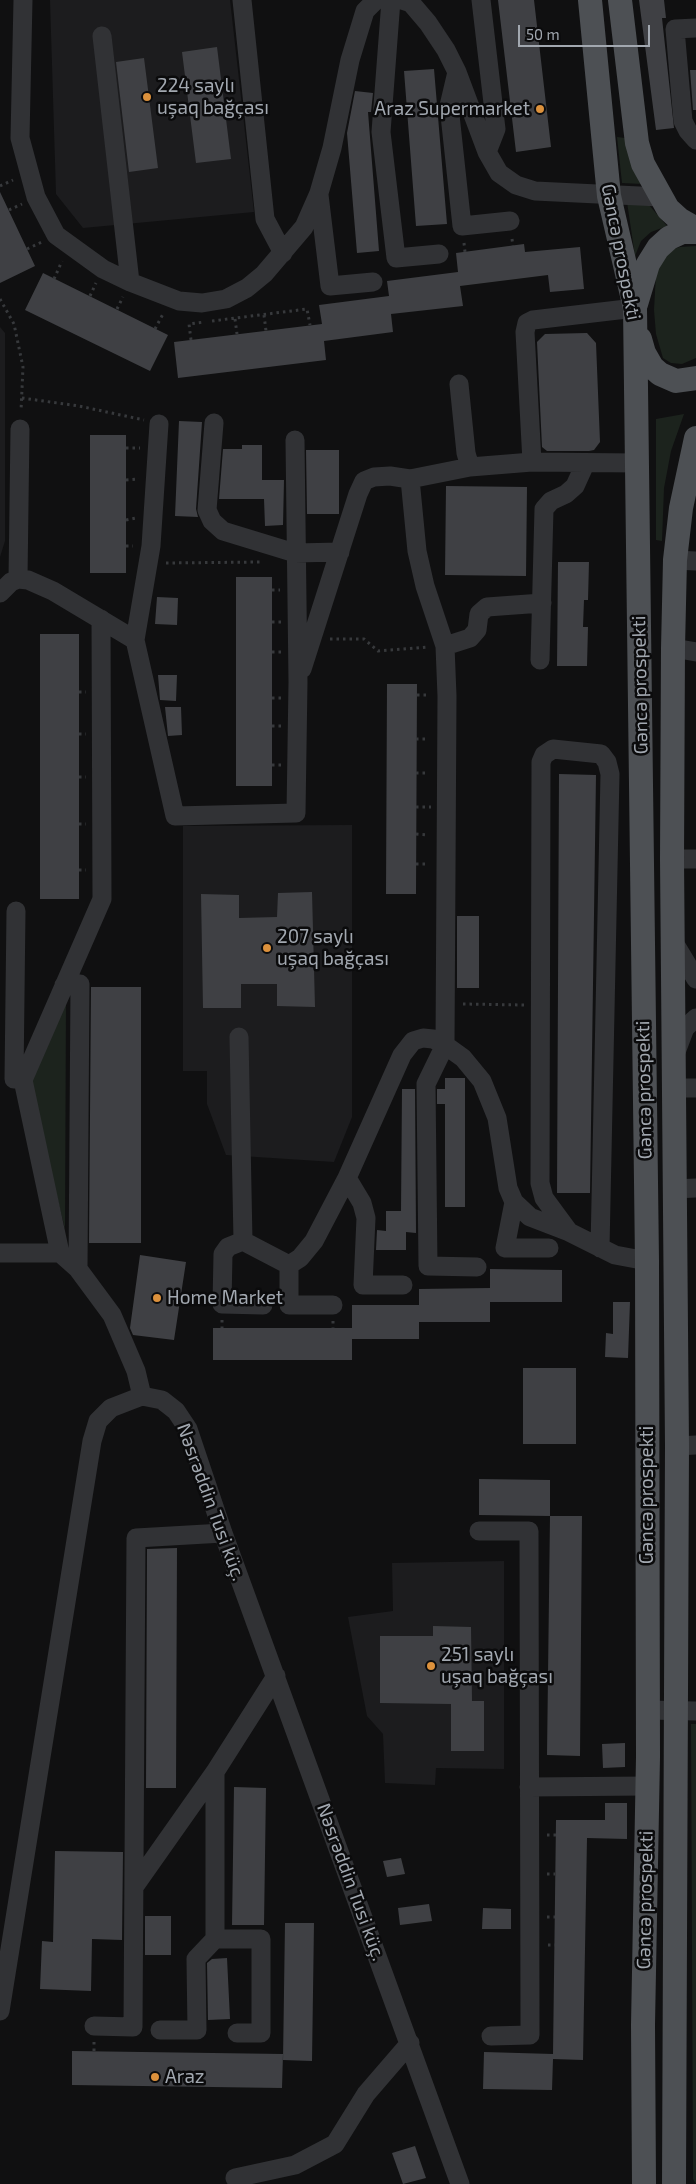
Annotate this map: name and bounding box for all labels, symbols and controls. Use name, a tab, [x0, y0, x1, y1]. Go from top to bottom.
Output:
scale bar	[521, 15, 654, 47]
text: 50 m	[526, 25, 560, 43]
place label: 224 saylı uşaq bağçası	[157, 75, 269, 119]
marker: 224 saylı uşaq bağçası	[141, 91, 153, 103]
place label: Araz Supermarket	[374, 98, 530, 120]
marker: Araz Supermarket	[534, 103, 546, 115]
street label: Gəncə prospekti	[597, 182, 645, 322]
street label: Gəncə prospekti	[627, 616, 653, 754]
place label: 207 saylı uşaq bağçası	[277, 926, 389, 970]
marker: 207 saylı uşaq bağçası	[261, 942, 273, 954]
street label: Gəncə prospekti	[631, 1021, 657, 1159]
place label: Home Market	[167, 1287, 283, 1309]
marker: Home Market	[151, 1292, 163, 1304]
street label: Nəsrəddin Tusi küç.	[172, 1420, 250, 1584]
street label: Gəncə prospekti	[636, 1426, 658, 1564]
place label: 251 saylı uşaq bağçası	[441, 1644, 553, 1688]
marker: 251 saylı uşaq bağçası	[425, 1660, 437, 1672]
street label: Nəsrəddin Tusi küç.	[312, 1800, 390, 1964]
street label: Gəncə prospekti	[632, 1831, 658, 1969]
place label: Araz	[165, 2066, 205, 2088]
marker: Araz	[149, 2071, 161, 2083]

